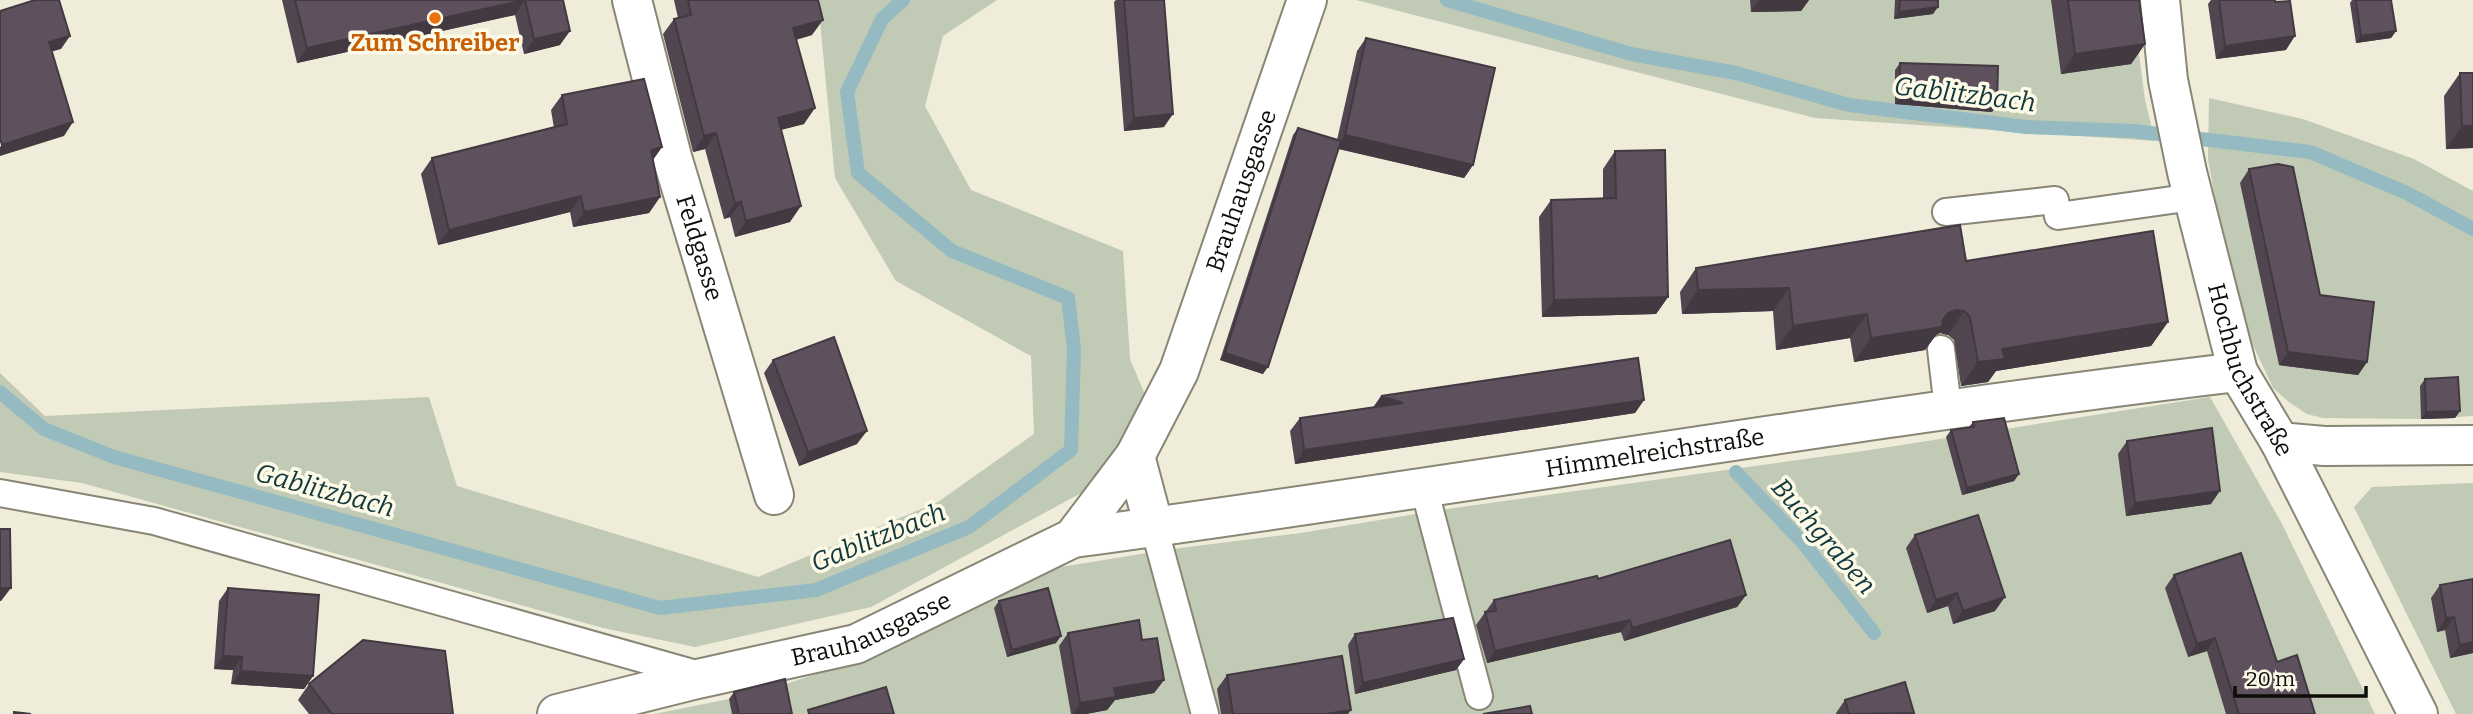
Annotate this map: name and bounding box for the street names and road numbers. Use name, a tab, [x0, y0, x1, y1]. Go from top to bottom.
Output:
street label: Brauhausgasse	[1200, 106, 1282, 275]
street label: Feldgasse	[670, 192, 729, 304]
street label: Hochbuchstraße	[2202, 280, 2299, 461]
street label: Himmelreichstraße	[1543, 423, 1766, 483]
street label: Brauhausgasse	[789, 586, 955, 672]

